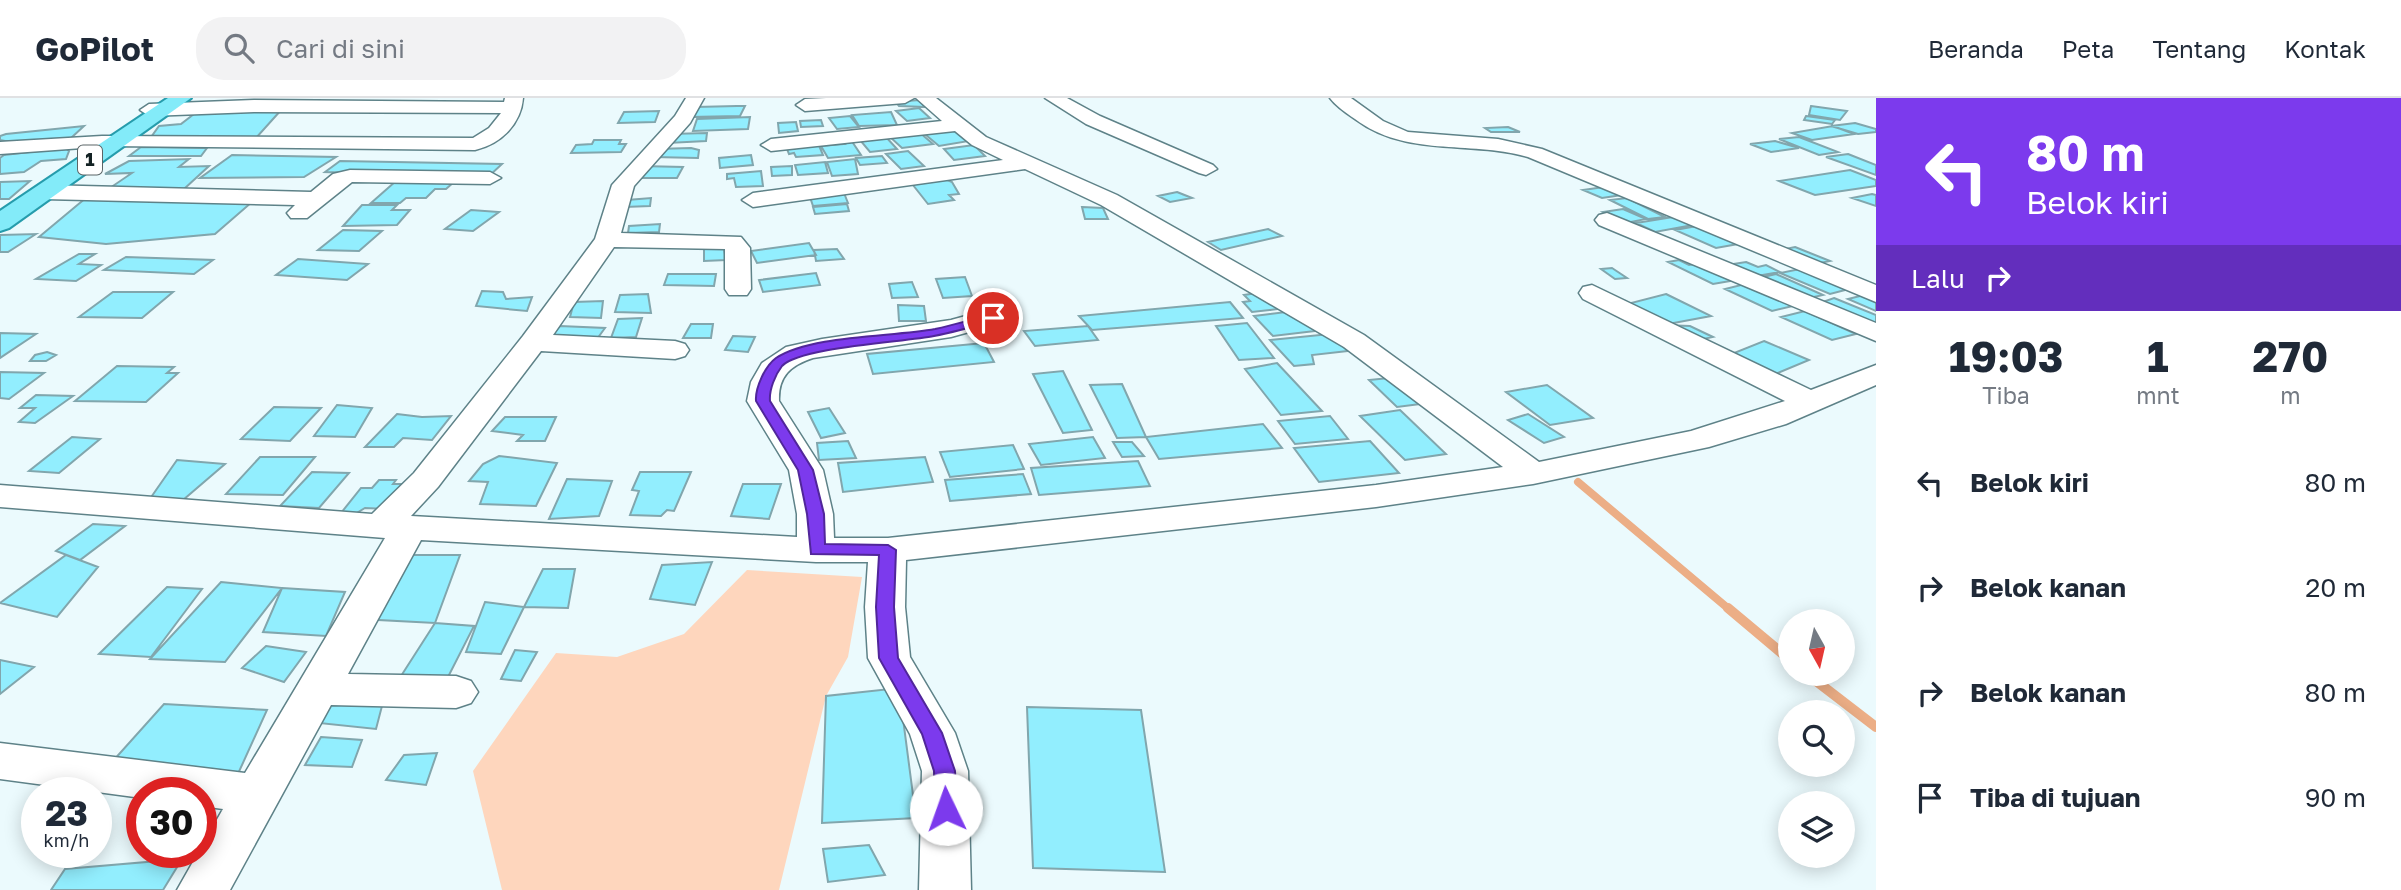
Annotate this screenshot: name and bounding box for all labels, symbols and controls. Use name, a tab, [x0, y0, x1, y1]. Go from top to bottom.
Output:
search box	[196, 17, 686, 80]
text: GoPilot	[35, 29, 154, 68]
icon: search	[220, 29, 258, 67]
text: Cari di sini	[276, 33, 405, 64]
text: Beranda	[1928, 34, 2024, 63]
text: Peta	[2062, 34, 2114, 63]
text: Tentang	[2152, 34, 2246, 63]
text: Kontak	[2284, 34, 2366, 63]
text: 80 m	[2026, 123, 2144, 182]
icon: left	[1911, 126, 2002, 217]
road number: 1	[78, 146, 102, 174]
text: Belok kiri	[2026, 183, 2169, 221]
icon: right	[1979, 259, 2017, 297]
text: Lalu	[1911, 263, 1965, 294]
pin	[963, 288, 1023, 348]
icon: arrive	[974, 299, 1012, 337]
text: 19:03	[1949, 331, 2063, 381]
text: 1	[2147, 331, 2169, 381]
text: 270	[2252, 331, 2328, 381]
text: Tiba	[1982, 381, 2030, 409]
text: mnt	[2136, 381, 2180, 409]
text: m	[2280, 381, 2300, 409]
icon: left	[1911, 464, 1949, 502]
text: Belok kiri	[1970, 467, 2089, 498]
text: 80 m	[2305, 467, 2366, 498]
icon: right	[1911, 569, 1949, 607]
text: Belok kanan	[1970, 572, 2126, 603]
text: 20 m	[2305, 572, 2366, 603]
north arrow	[1778, 609, 1855, 686]
map controls	[1778, 609, 1855, 868]
icon: right	[1911, 674, 1949, 712]
text: Belok kanan	[1970, 677, 2126, 708]
text: 80 m	[2305, 677, 2366, 708]
button: search	[1778, 700, 1855, 777]
position arrow	[909, 772, 983, 846]
speed limit sign: 30	[126, 777, 217, 868]
icon: arrive	[1911, 779, 1949, 817]
text: Tiba di tujuan	[1970, 782, 2140, 813]
text: 90 m	[2305, 782, 2366, 813]
button: layers	[1778, 791, 1855, 868]
text: 23	[45, 792, 88, 834]
text: km/h	[44, 829, 89, 851]

